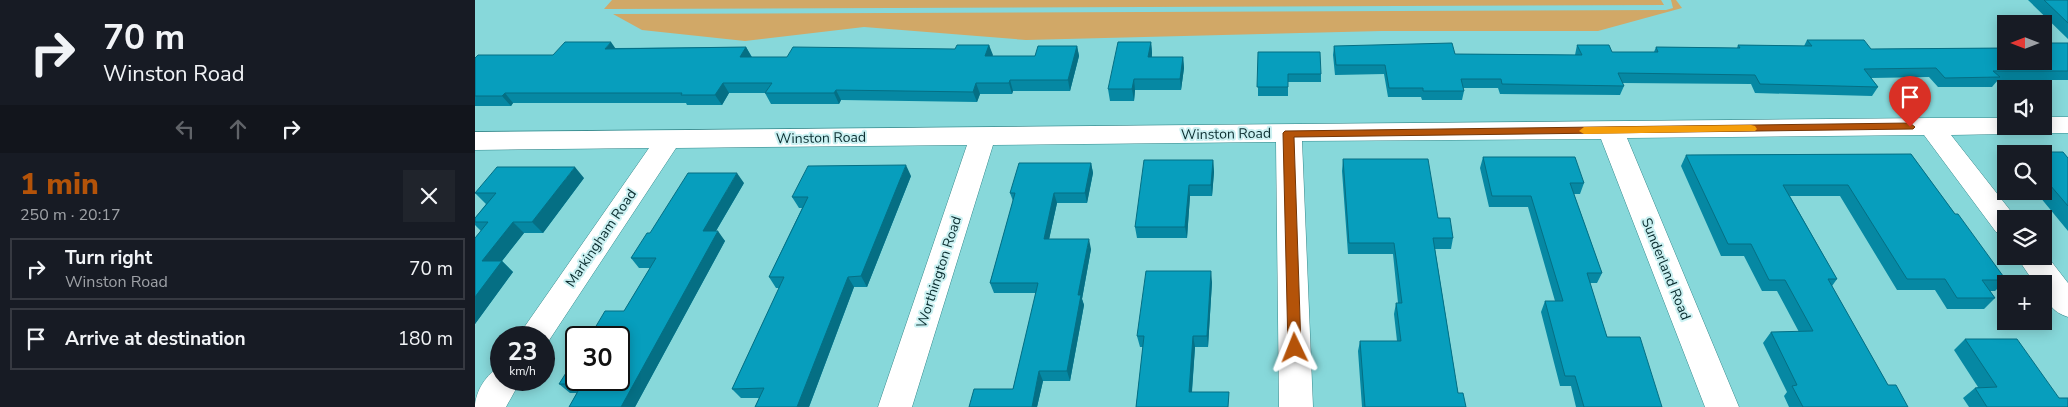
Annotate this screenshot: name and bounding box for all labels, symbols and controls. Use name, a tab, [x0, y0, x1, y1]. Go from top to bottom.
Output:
text: 70 m	[103, 14, 185, 61]
north arrow	[1997, 15, 2053, 70]
map controls	[1997, 15, 2052, 330]
icon: right	[20, 20, 85, 85]
text: Winston Road	[103, 59, 244, 89]
pin	[1889, 76, 1931, 127]
button: sound	[1997, 80, 2052, 135]
icon: arrive	[1896, 83, 1924, 111]
icon: left	[171, 115, 199, 143]
icon: ahead	[224, 115, 252, 143]
icon: right	[277, 115, 305, 143]
street label: Winston Road	[1181, 124, 1271, 144]
street label: Winston Road	[776, 128, 866, 148]
button: search	[1997, 145, 2052, 200]
text: 1 min	[20, 164, 99, 205]
button: close	[403, 170, 455, 222]
street label: Markingham Road	[561, 185, 641, 291]
text: 250 m · 20:17	[20, 204, 121, 226]
button: layers	[1997, 210, 2052, 265]
street label: Worthington Road	[912, 214, 966, 330]
street label: Sunderland Road	[1637, 215, 1695, 323]
text: Turn right	[65, 245, 152, 271]
icon: right	[22, 255, 50, 283]
text: 70 m	[409, 256, 453, 282]
text: Winston Road	[65, 271, 168, 293]
button: +	[1997, 275, 2052, 330]
position arrow	[1268, 321, 1320, 373]
icon: arrive	[22, 325, 50, 353]
text: Arrive at destination	[65, 326, 246, 352]
text: 180 m	[398, 326, 453, 352]
speed limit sign: 30	[565, 326, 630, 391]
text: 23	[507, 335, 538, 369]
text: km/h	[509, 363, 536, 379]

